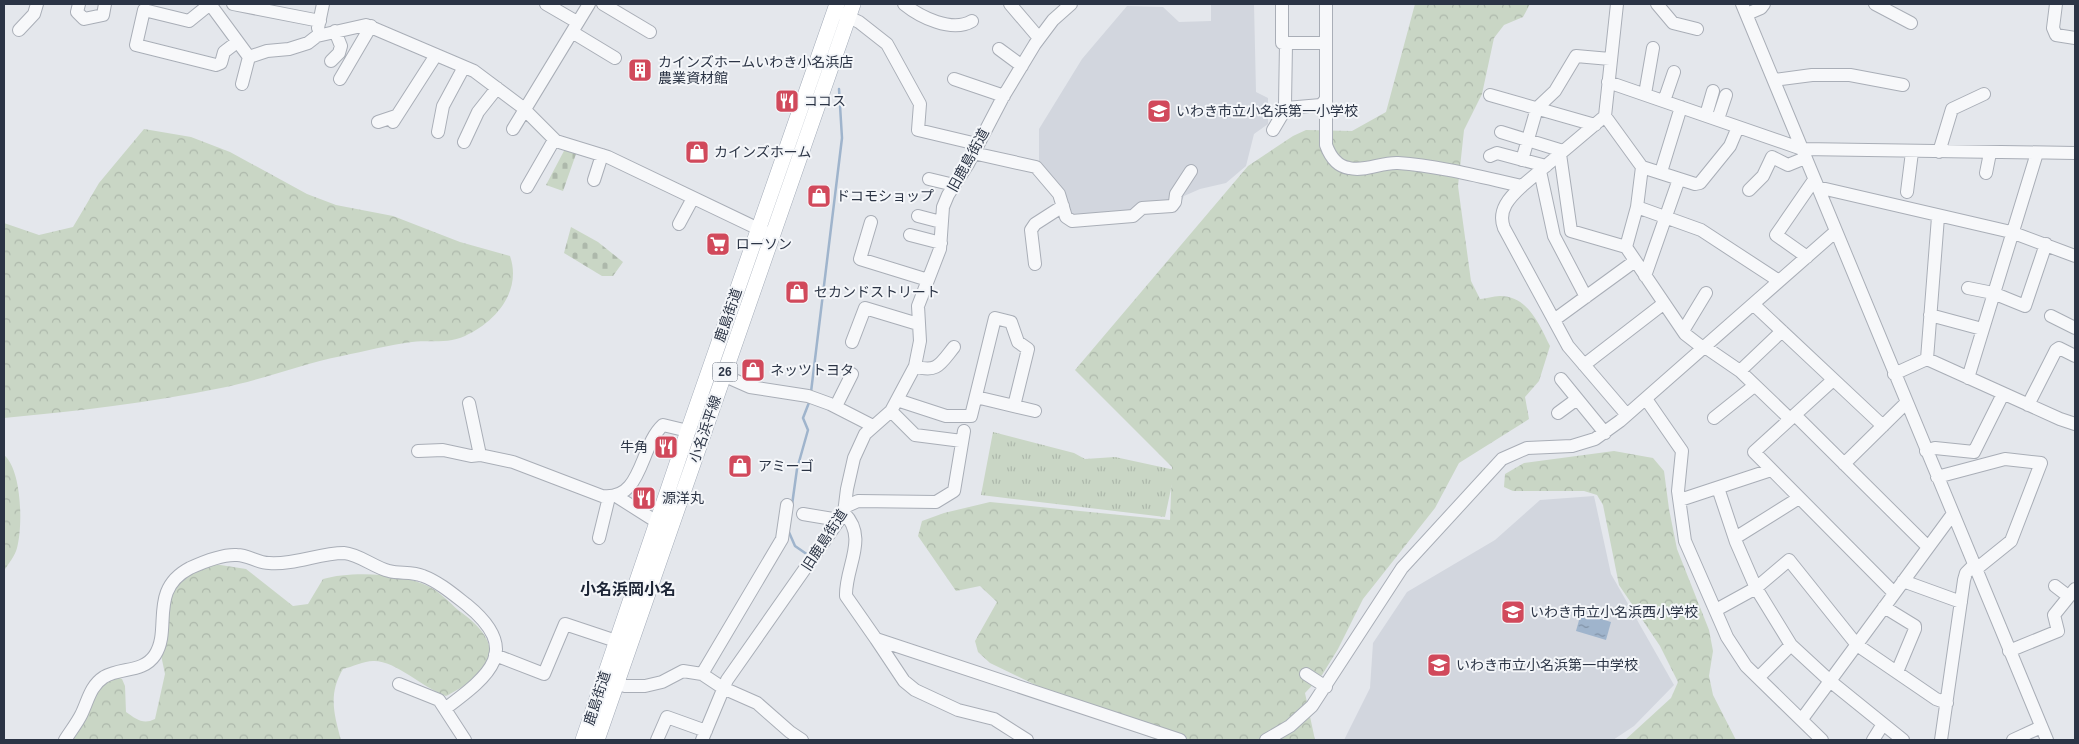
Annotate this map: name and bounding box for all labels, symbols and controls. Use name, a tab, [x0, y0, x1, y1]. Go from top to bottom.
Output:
place label: カインズホームいわき小名浜店 農業資材館	[658, 54, 853, 86]
building icon: カインズホームいわき小名浜店 農業資材館	[627, 57, 653, 83]
restaurant icon: ココス	[774, 88, 800, 114]
place label: ココス	[804, 93, 846, 109]
school or university icon: いわき市立小名浜第一小学校	[1146, 98, 1172, 124]
place label: いわき市立小名浜第一小学校	[1176, 103, 1358, 119]
street label: 旧鹿島街道	[944, 126, 992, 194]
shop icon: カインズホーム	[684, 139, 710, 165]
place label: カインズホーム	[714, 144, 811, 160]
shop icon: ドコモショップ	[806, 183, 832, 209]
place label: ドコモショップ	[836, 188, 934, 204]
supermarket icon: ローソン	[705, 231, 731, 257]
place label: ローソン	[736, 236, 792, 252]
shop icon: セカンドストリート	[784, 279, 810, 305]
place label: セカンドストリート	[814, 284, 940, 300]
street label: 鹿島街道	[711, 286, 745, 344]
shop icon: ネッツトヨタ	[740, 357, 766, 383]
road number: 26	[712, 362, 738, 382]
place label: ネッツトヨタ	[770, 362, 854, 378]
street label: 小名浜平線	[686, 393, 724, 465]
restaurant icon: 牛角	[653, 434, 679, 460]
place label: 牛角	[620, 439, 648, 455]
shop icon: アミーゴ	[727, 453, 753, 479]
place label: アミーゴ	[758, 458, 814, 474]
restaurant icon: 源洋丸	[631, 485, 657, 511]
place label: 源洋丸	[662, 490, 704, 506]
street label: 旧鹿島街道	[798, 506, 850, 574]
district label: 小名浜岡小名	[580, 581, 676, 598]
school or university icon: いわき市立小名浜西小学校	[1500, 599, 1526, 625]
place label: いわき市立小名浜西小学校	[1530, 604, 1698, 620]
school or university icon: いわき市立小名浜第一中学校	[1426, 652, 1452, 678]
place label: いわき市立小名浜第一中学校	[1456, 657, 1638, 673]
street label: 鹿島街道	[581, 669, 613, 727]

